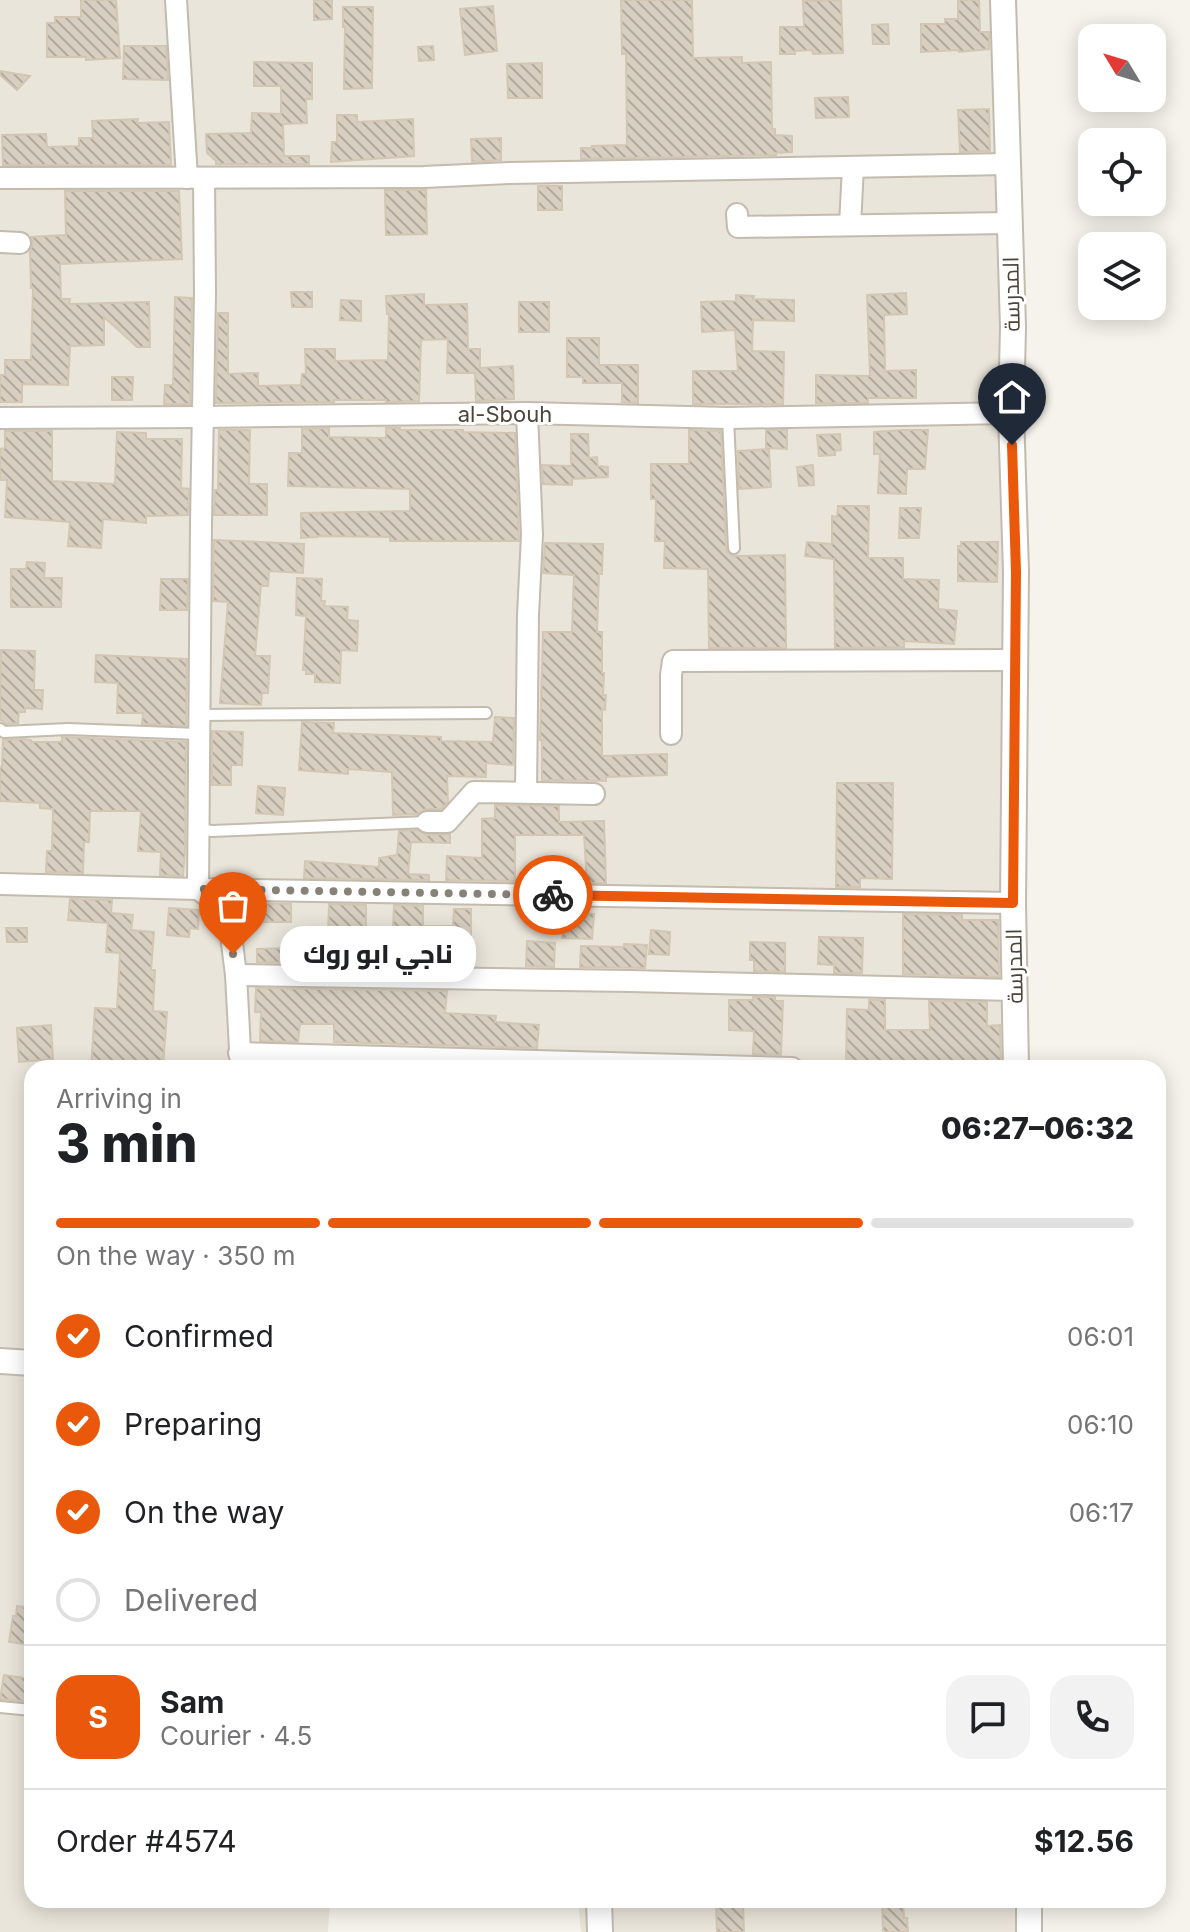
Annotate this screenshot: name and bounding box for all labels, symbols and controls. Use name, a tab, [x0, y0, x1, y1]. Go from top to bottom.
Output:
north arrow	[1078, 24, 1166, 112]
map controls	[1078, 24, 1166, 320]
button: locate	[1078, 128, 1166, 216]
button: layers	[1078, 232, 1166, 320]
street label: المدرسة	[997, 256, 1025, 332]
pin	[978, 363, 1046, 445]
icon: home	[990, 375, 1034, 419]
street label: al-Sbouh	[458, 401, 552, 427]
courier	[513, 855, 593, 935]
pin	[199, 872, 267, 954]
icon: bike	[531, 873, 575, 917]
icon: bag	[211, 884, 255, 928]
callout: ناجي ابو روك	[281, 926, 477, 982]
street label: المدرسة	[1000, 928, 1028, 1004]
text: ناجي ابو روك	[303, 938, 453, 969]
text: Arriving in	[56, 1083, 182, 1114]
text: 06:27–06:32	[941, 1110, 1134, 1146]
text: 3 min	[56, 1112, 198, 1175]
text: On the way · 350 m	[56, 1240, 295, 1271]
icon: check	[56, 1314, 100, 1358]
text: Confirmed	[124, 1318, 274, 1354]
text: 06:01	[1067, 1321, 1134, 1352]
icon: check	[56, 1402, 100, 1446]
text: Preparing	[124, 1406, 262, 1442]
text: 06:10	[1067, 1409, 1134, 1440]
icon: check	[56, 1490, 100, 1534]
text: On the way	[124, 1494, 284, 1530]
text: 06:17	[1069, 1497, 1134, 1528]
text: Delivered	[124, 1582, 258, 1618]
button: chat	[946, 1675, 1030, 1759]
button: phone	[1050, 1675, 1134, 1759]
text: Sam	[160, 1684, 224, 1720]
text: S	[88, 1699, 108, 1735]
text: Courier · 4.5	[160, 1720, 312, 1751]
text: Order #4574	[56, 1823, 237, 1859]
text: $12.56	[1034, 1823, 1134, 1859]

